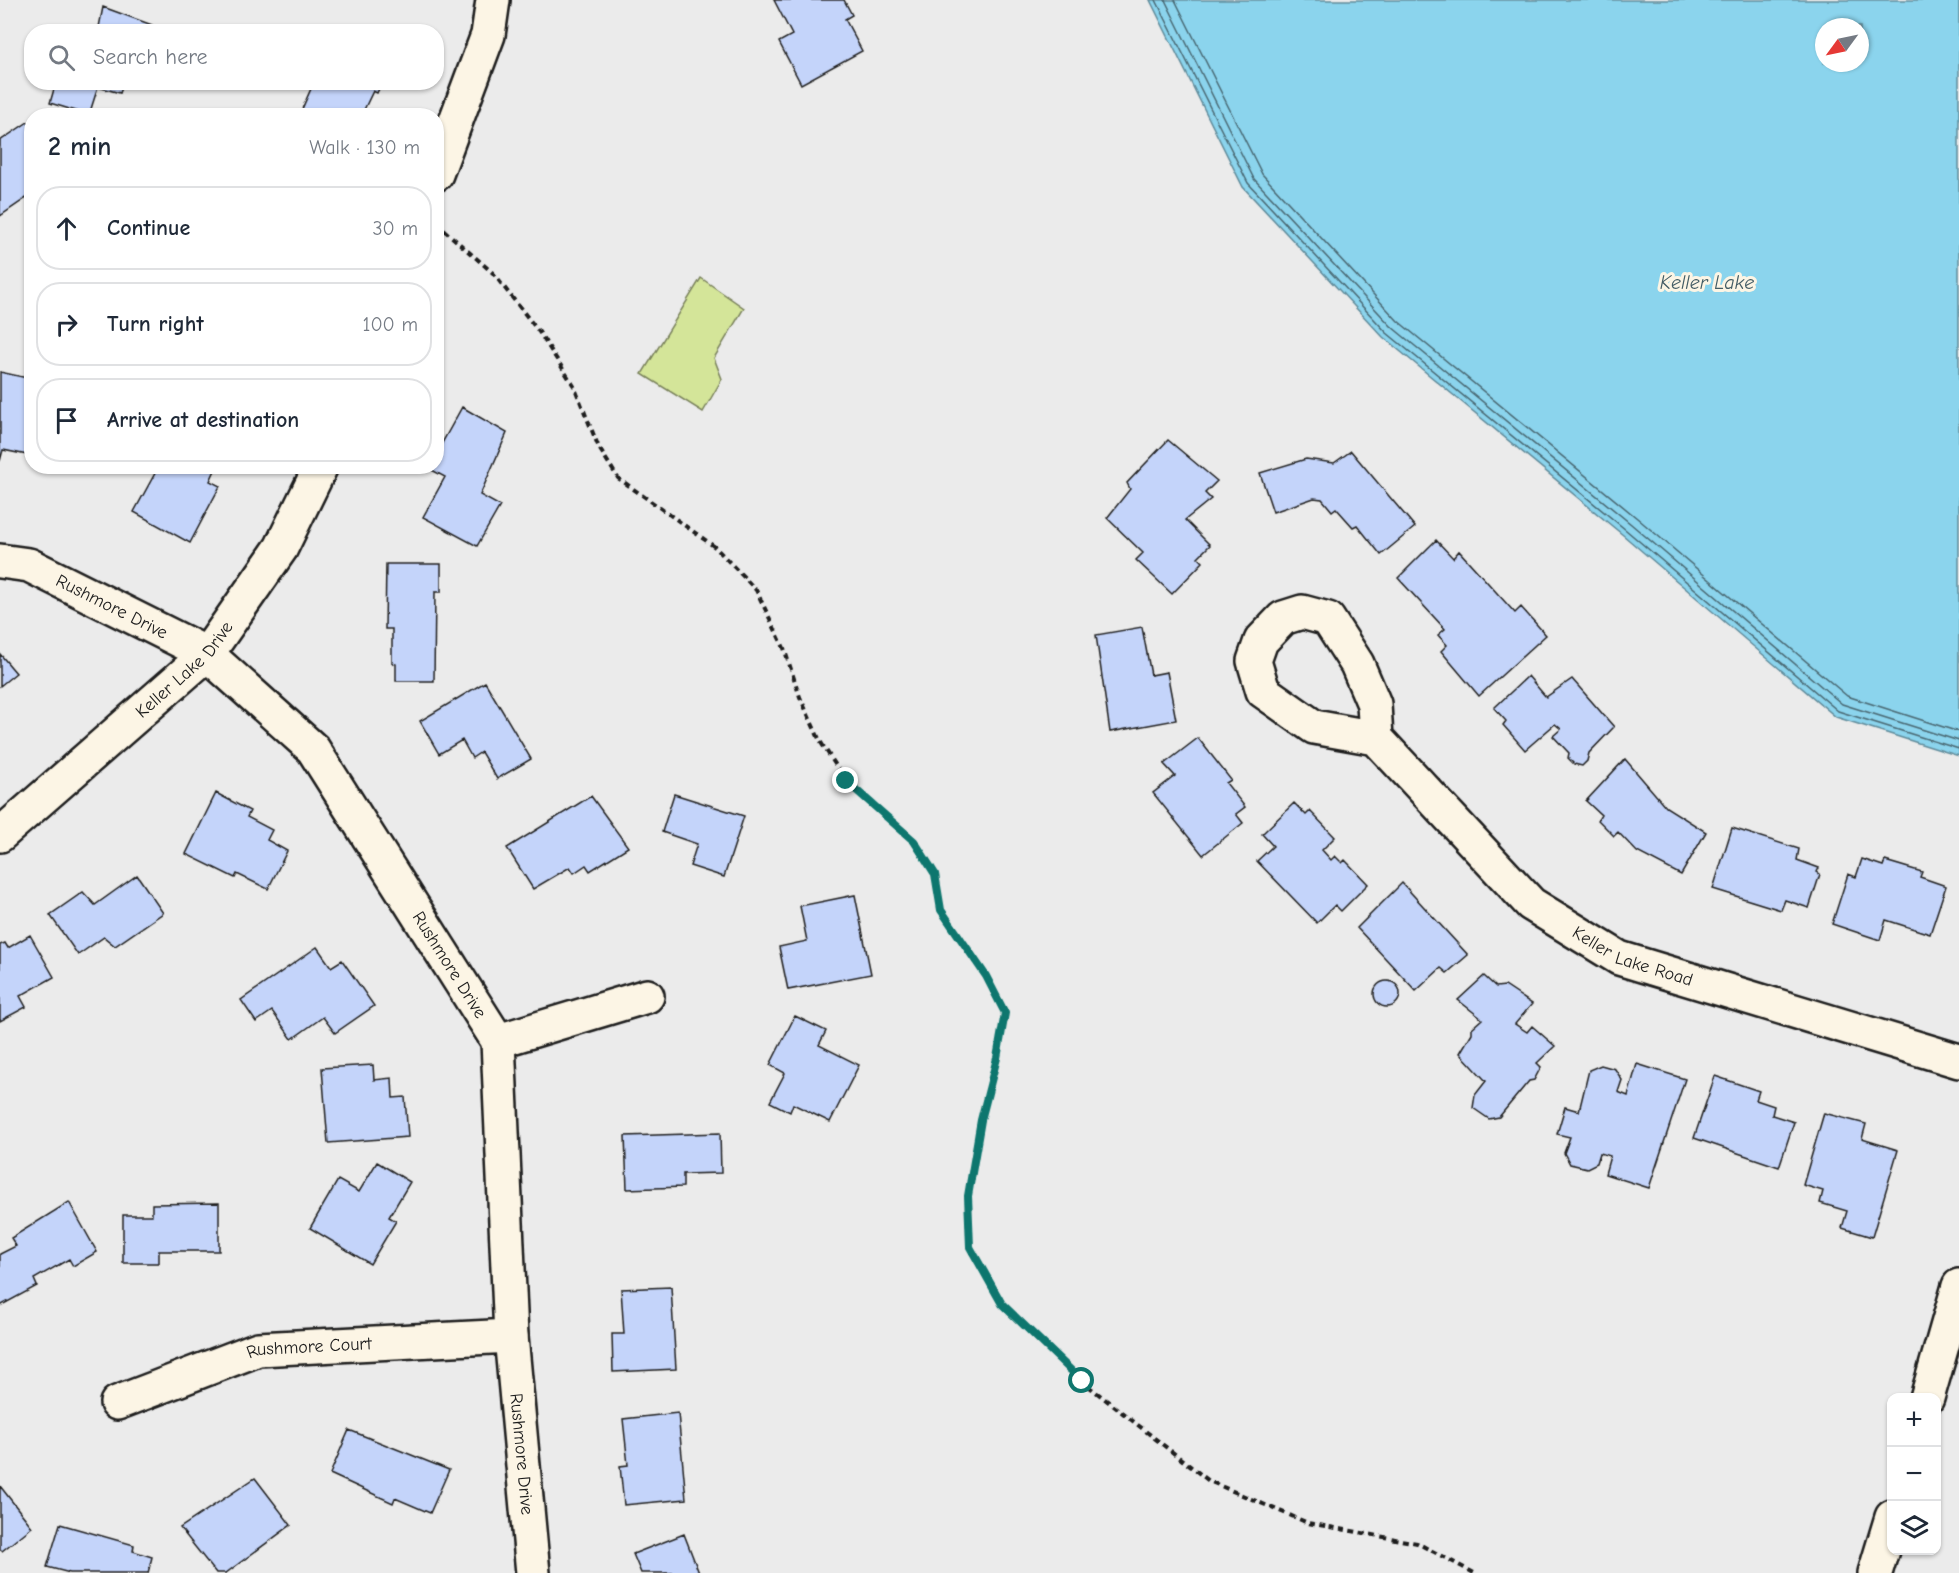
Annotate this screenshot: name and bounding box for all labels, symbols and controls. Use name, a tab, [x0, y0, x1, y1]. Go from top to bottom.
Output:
north arrow	[1815, 18, 1869, 72]
search box	[24, 24, 444, 90]
icon: search	[45, 41, 78, 74]
text: Search here	[93, 44, 208, 70]
text: 2 min	[48, 132, 111, 162]
text: Walk · 130 m	[309, 136, 420, 159]
icon: ahead	[50, 212, 83, 245]
text: Continue	[107, 215, 190, 241]
text: 30 m	[372, 217, 418, 240]
water label: Keller Lake	[1660, 271, 1754, 294]
icon: right	[50, 308, 83, 341]
text: Turn right	[107, 311, 204, 337]
text: 100 m	[363, 313, 418, 336]
icon: arrive	[50, 404, 83, 437]
text: Arrive at destination	[107, 407, 299, 433]
street label: Rushmore Drive	[53, 570, 171, 643]
street label: Keller Lake Drive	[131, 617, 237, 722]
route end	[832, 767, 858, 793]
street label: Rushmore Drive	[408, 908, 491, 1022]
street label: Keller Lake Road	[1569, 921, 1696, 990]
street label: Rushmore Court	[243, 1333, 373, 1363]
route start	[1068, 1367, 1094, 1393]
street label: Rushmore Drive	[506, 1392, 538, 1516]
map controls	[1887, 1393, 1941, 1555]
button: +	[1887, 1393, 1941, 1447]
button: −	[1887, 1447, 1941, 1501]
button: layers	[1887, 1501, 1941, 1555]

